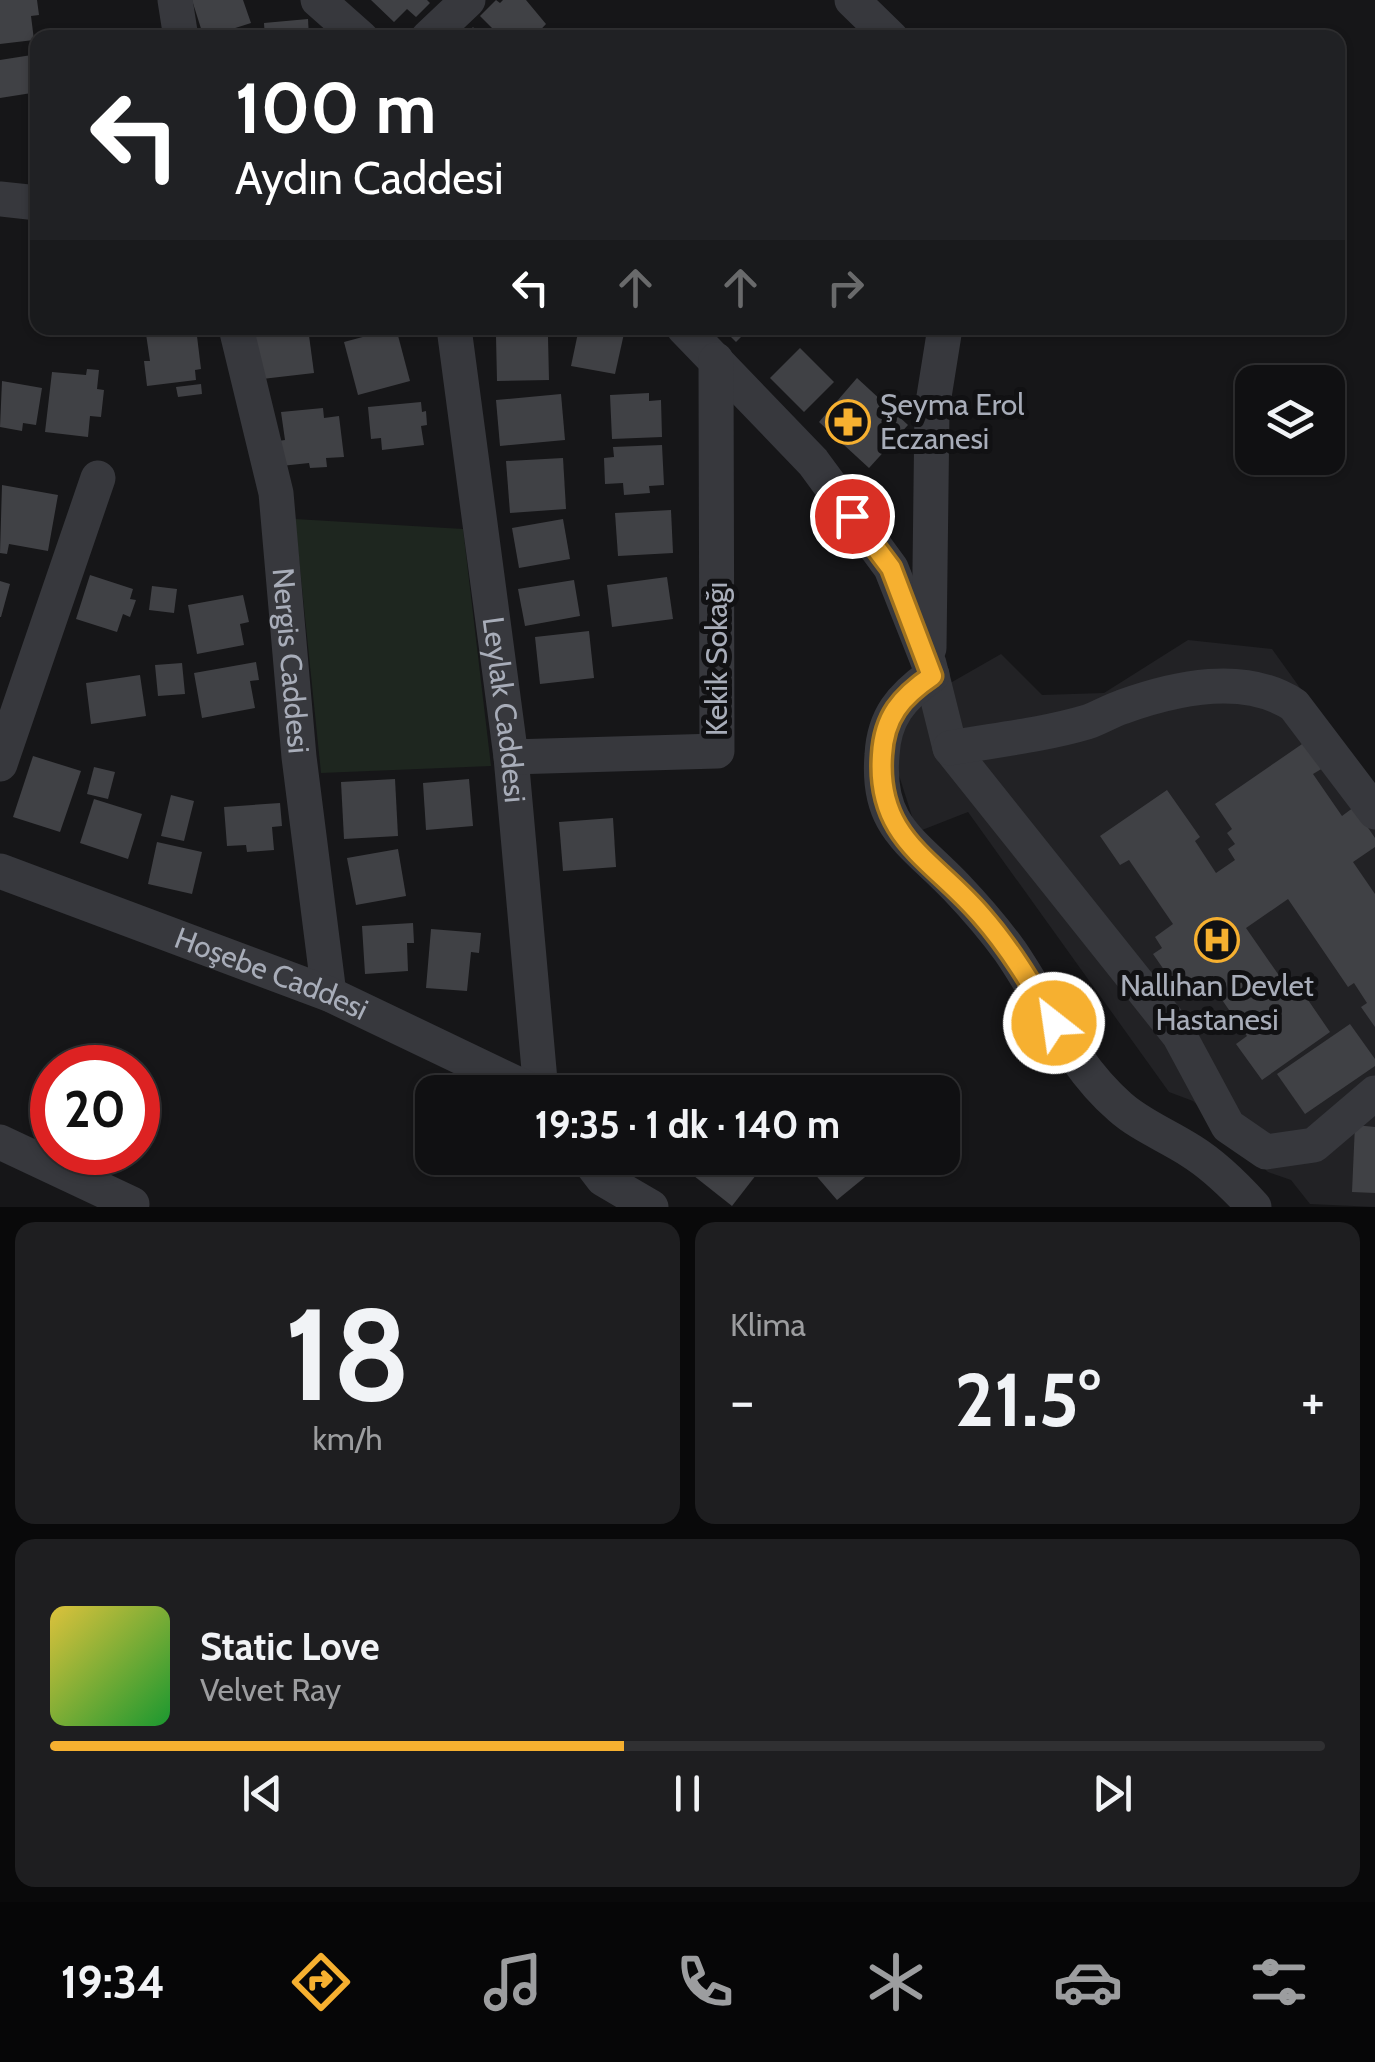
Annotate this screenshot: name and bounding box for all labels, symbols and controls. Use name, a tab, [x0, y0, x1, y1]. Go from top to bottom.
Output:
text: 100 m	[235, 65, 436, 151]
icon: left	[70, 70, 200, 200]
text: Aydın Caddesi	[235, 151, 504, 205]
icon: left	[503, 260, 558, 315]
icon: ahead	[608, 260, 663, 315]
icon: ahead	[713, 260, 768, 315]
icon: right	[818, 260, 873, 315]
map controls	[1235, 365, 1345, 475]
button: layers	[1235, 365, 1345, 475]
place label: Şeyma Erol Eczanesi	[880, 386, 1024, 457]
pharmacy icon: Şeyma Erol Eczanesi	[825, 399, 871, 445]
pin	[810, 474, 895, 559]
icon: arrive	[825, 489, 880, 544]
street label: Nergis Caddesi	[265, 566, 318, 755]
street label: Kekik Sokağı	[698, 582, 735, 736]
street label: Leylak Caddesi	[475, 614, 534, 804]
hospital icon: Nallıhan Devlet Hastanesi	[1194, 917, 1240, 963]
street label: Hoşebe Caddesi	[170, 919, 374, 1028]
place label: Nallıhan Devlet Hastanesi	[1120, 967, 1314, 1038]
position arrow	[1002, 971, 1106, 1075]
speed limit sign: 20	[30, 1045, 160, 1175]
text: 19:35 · 1 dk · 140 m	[535, 1101, 840, 1148]
text: 18	[284, 1275, 411, 1433]
text: Klima	[730, 1305, 806, 1344]
text: 21.5°	[955, 1354, 1100, 1445]
text: −	[730, 1367, 754, 1434]
text: +	[1301, 1367, 1325, 1434]
text: km/h	[312, 1419, 383, 1458]
text: Static Love	[200, 1623, 379, 1670]
text: Velvet Ray	[200, 1670, 341, 1709]
icon: previous	[235, 1766, 290, 1821]
icon: pause	[660, 1766, 715, 1821]
icon: next	[1085, 1766, 1140, 1821]
icon: directions	[286, 1947, 356, 2017]
icon: music	[478, 1947, 548, 2017]
icon: phone	[670, 1947, 740, 2017]
icon: climate	[861, 1947, 931, 2017]
icon: car	[1053, 1947, 1123, 2017]
icon: filters	[1244, 1947, 1314, 2017]
text: 19:34	[61, 1955, 165, 2009]

